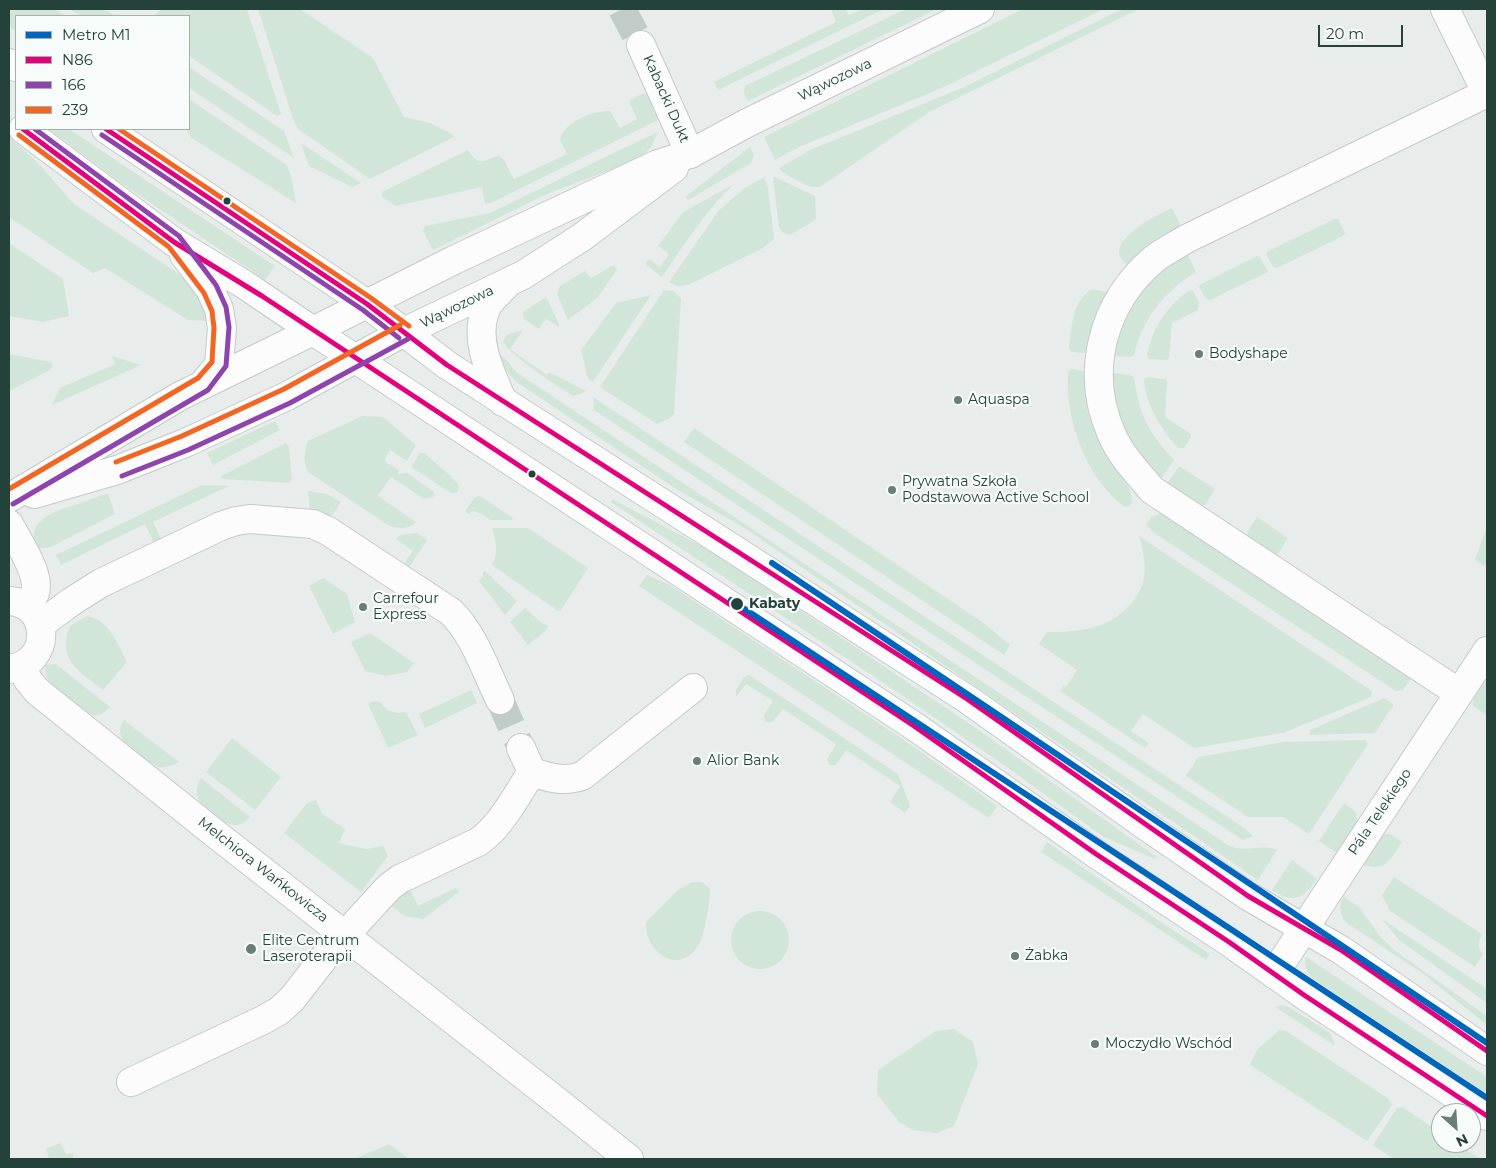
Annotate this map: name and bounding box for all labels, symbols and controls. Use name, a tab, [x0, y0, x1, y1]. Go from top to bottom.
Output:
legend	[15, 15, 190, 130]
scale bar	[1321, 15, 1406, 47]
text: 20 m	[1326, 24, 1364, 43]
text: Metro M1	[62, 25, 130, 44]
text: N86	[62, 50, 93, 69]
street label: Kabacki Dukt	[639, 52, 693, 146]
street label: Wąwozowa	[796, 55, 874, 105]
text: 166	[62, 75, 86, 94]
text: 239	[62, 100, 88, 119]
unlabelled marker	[222, 196, 232, 206]
street label: Wąwozowa	[418, 282, 496, 332]
place label: Bodyshape	[1209, 346, 1288, 362]
marker: Bodyshape	[1193, 348, 1205, 360]
place label: Aquaspa	[968, 392, 1030, 408]
marker: Aquaspa	[952, 394, 964, 406]
unlabelled marker	[527, 469, 537, 479]
place label: Prywatna Szkoła Podstawowa Active School	[902, 474, 1089, 507]
marker: Prywatna Szkoła Podstawowa Active School	[886, 484, 898, 496]
place label: Carrefour Express	[373, 591, 439, 624]
marker: Kabaty	[729, 596, 745, 612]
place label: Kabaty	[749, 596, 800, 612]
marker: Carrefour Express	[357, 601, 369, 613]
place label: Alior Bank	[707, 753, 779, 769]
marker: Alior Bank	[691, 755, 703, 767]
street label: Pála Telekiego	[1345, 766, 1415, 858]
street label: Melchiora Wańkowicza	[194, 814, 332, 926]
place label: Elite Centrum Laseroterapii	[262, 933, 359, 966]
marker: Elite Centrum Laseroterapii	[244, 942, 258, 956]
place label: Żabka	[1025, 948, 1068, 964]
marker: Żabka	[1009, 950, 1021, 962]
place label: Moczydło Wschód	[1105, 1036, 1232, 1052]
marker: Moczydło Wschód	[1089, 1038, 1101, 1050]
north arrow	[1431, 1103, 1481, 1153]
text: N	[1453, 1130, 1471, 1151]

